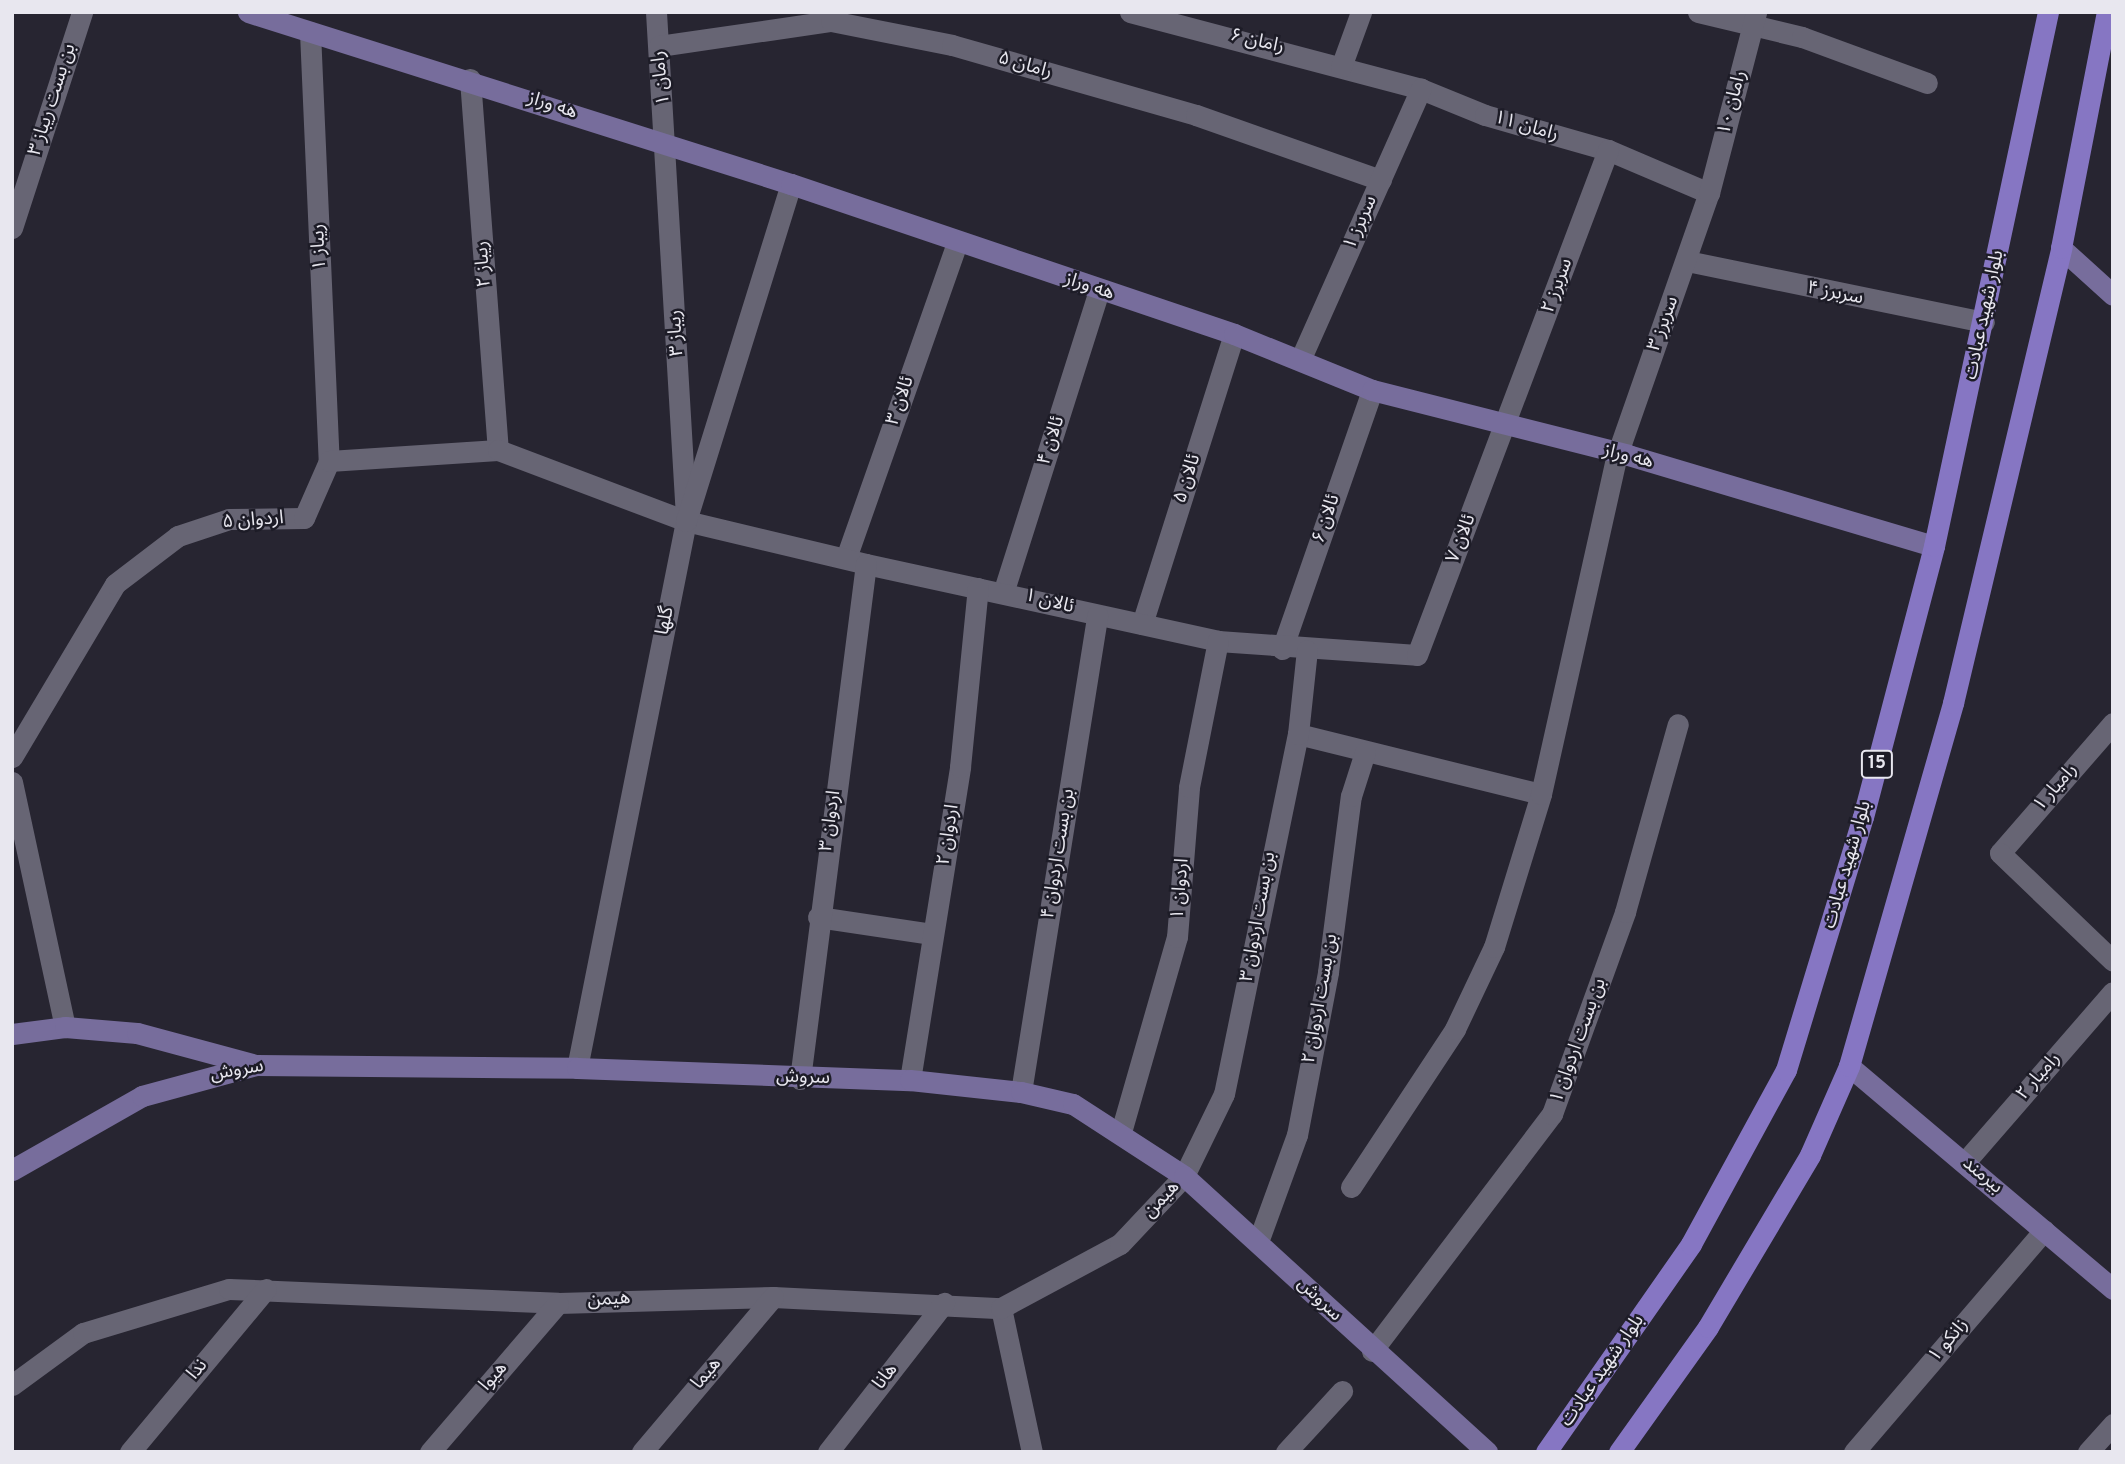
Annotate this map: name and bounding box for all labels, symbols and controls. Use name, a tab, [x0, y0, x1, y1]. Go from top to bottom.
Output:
street label: رامان ۶	[1228, 25, 1286, 59]
street label: بن بست ریباز ۳	[24, 41, 82, 159]
street label: رامان ۵	[995, 47, 1055, 85]
street label: رامان ۱	[648, 50, 676, 106]
street label: رامان ۱۰	[1713, 68, 1753, 138]
street label: هه وراز	[524, 87, 580, 125]
street label: رامان ۱۱	[1491, 107, 1561, 147]
street label: سربرز ۱	[1339, 192, 1383, 254]
street label: ریباز ۱	[307, 223, 333, 271]
street label: ریباز ۲	[471, 240, 497, 288]
street label: بلوار شهید عبادت	[1960, 248, 2010, 382]
street label: سربرز ۲	[1538, 255, 1578, 317]
street label: هه وراز	[1061, 268, 1117, 306]
street label: سربرز ۴	[1805, 277, 1865, 311]
street label: سربرز ۳	[1644, 293, 1684, 355]
street label: ریباز ۳	[664, 309, 690, 357]
street label: ئالان ۳	[882, 374, 920, 428]
street label: ئالان ۴	[1033, 414, 1071, 468]
street label: هه وراز	[1600, 440, 1656, 474]
street label: ئالان ۵	[1169, 452, 1207, 506]
street label: ئالان ۶	[1308, 492, 1346, 546]
street label: اردوان ۵	[222, 507, 284, 535]
street label: ئالان ۷	[1442, 512, 1482, 566]
street label: ئالان ۱	[1022, 585, 1076, 619]
street label: گلها	[652, 605, 680, 637]
road number: 15	[1860, 750, 1895, 778]
street label: رامیار ۱	[2029, 759, 2083, 817]
street label: بن بست اردوان ۴	[1037, 787, 1081, 921]
street label: اردوان ۳	[815, 789, 847, 853]
street label: بلوار شهید عبادت	[1819, 799, 1877, 931]
street label: اردوان ۲	[933, 803, 965, 867]
street label: بن بست اردوان ۳	[1236, 850, 1282, 984]
street label: اردوان ۱	[1167, 857, 1195, 921]
street label: بن بست اردوان ۲	[1298, 932, 1344, 1066]
street label: بن بست اردوان ۱	[1546, 975, 1612, 1107]
street label: رامیار ۲	[2012, 1048, 2066, 1106]
street label: سروش	[208, 1055, 266, 1087]
street label: سروش	[776, 1066, 830, 1090]
street label: بیرمند	[1957, 1153, 2007, 1199]
street label: هیمن	[1139, 1177, 1185, 1223]
street label: سروش	[1292, 1273, 1346, 1327]
street label: هیمن	[587, 1287, 631, 1313]
street label: بلوار شهید عبادت	[1556, 1311, 1650, 1431]
street label: زانکو ۱	[1924, 1314, 1974, 1368]
street label: هیما	[687, 1353, 727, 1395]
street label: ندا	[183, 1355, 213, 1385]
street label: هیوا	[475, 1358, 513, 1396]
street label: هانا	[869, 1359, 903, 1395]

